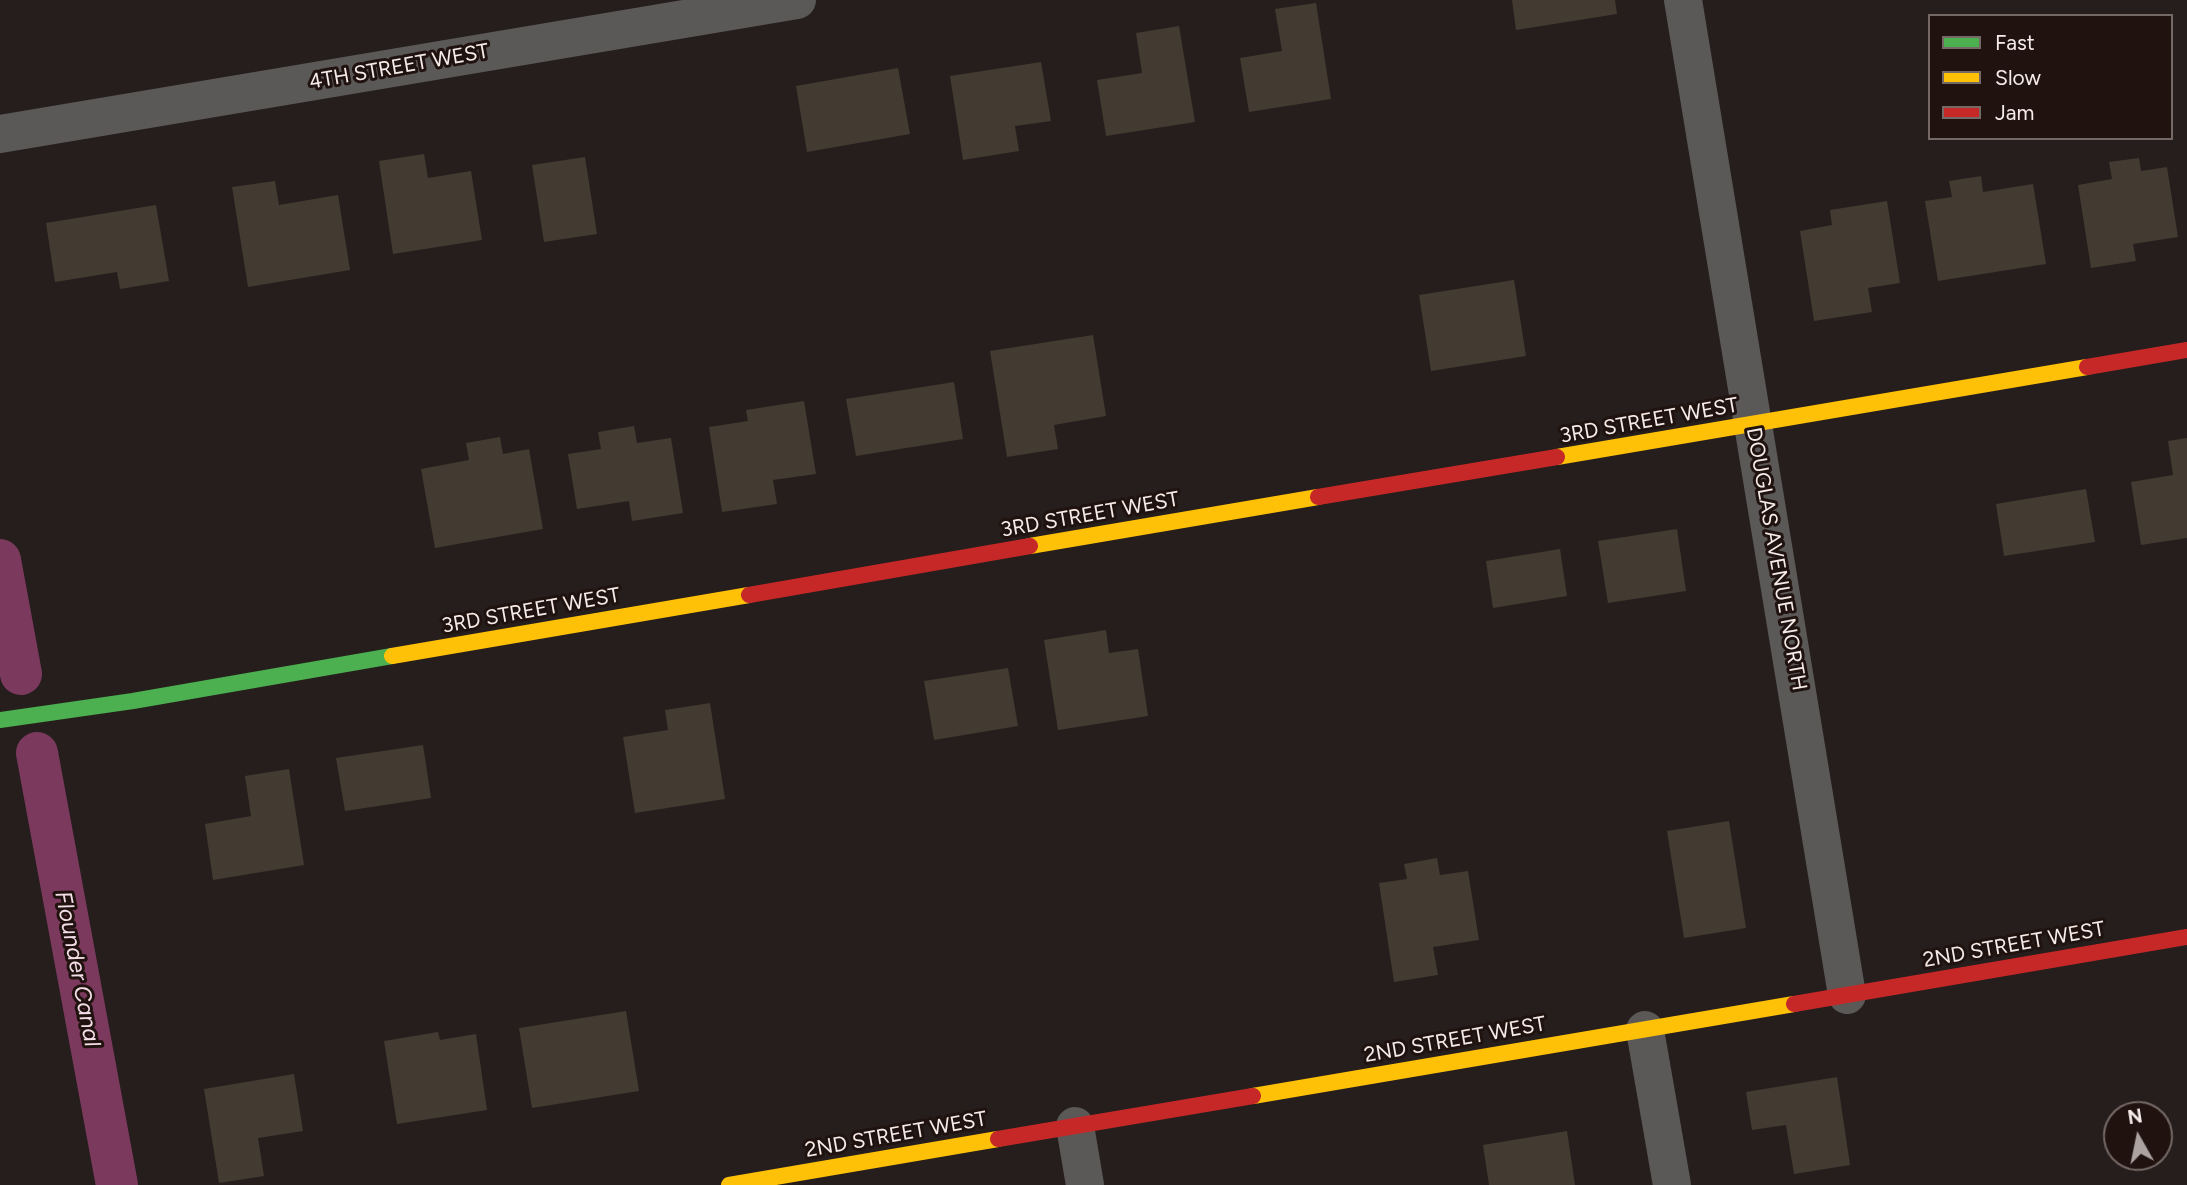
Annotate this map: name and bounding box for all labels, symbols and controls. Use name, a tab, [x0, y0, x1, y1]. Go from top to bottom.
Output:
legend	[1928, 14, 2173, 140]
text: Fast	[1995, 30, 2035, 55]
street label: 4TH STREET WEST	[307, 39, 491, 95]
text: Slow	[1995, 65, 2041, 90]
text: Jam	[1995, 100, 2034, 125]
street label: 3RD STREET WEST	[1558, 393, 1740, 449]
street label: DOUGLAS AVENUE NORTH	[1740, 425, 1812, 693]
street label: 3RD STREET WEST	[999, 487, 1181, 543]
street label: 3RD STREET WEST	[440, 583, 622, 639]
water label: Flounder Canal	[48, 889, 106, 1049]
street label: 2ND STREET WEST	[1921, 917, 2107, 973]
street label: 2ND STREET WEST	[1362, 1012, 1548, 1068]
north arrow	[2103, 1101, 2173, 1171]
text: N	[2126, 1104, 2144, 1129]
street label: 2ND STREET WEST	[803, 1107, 989, 1163]

